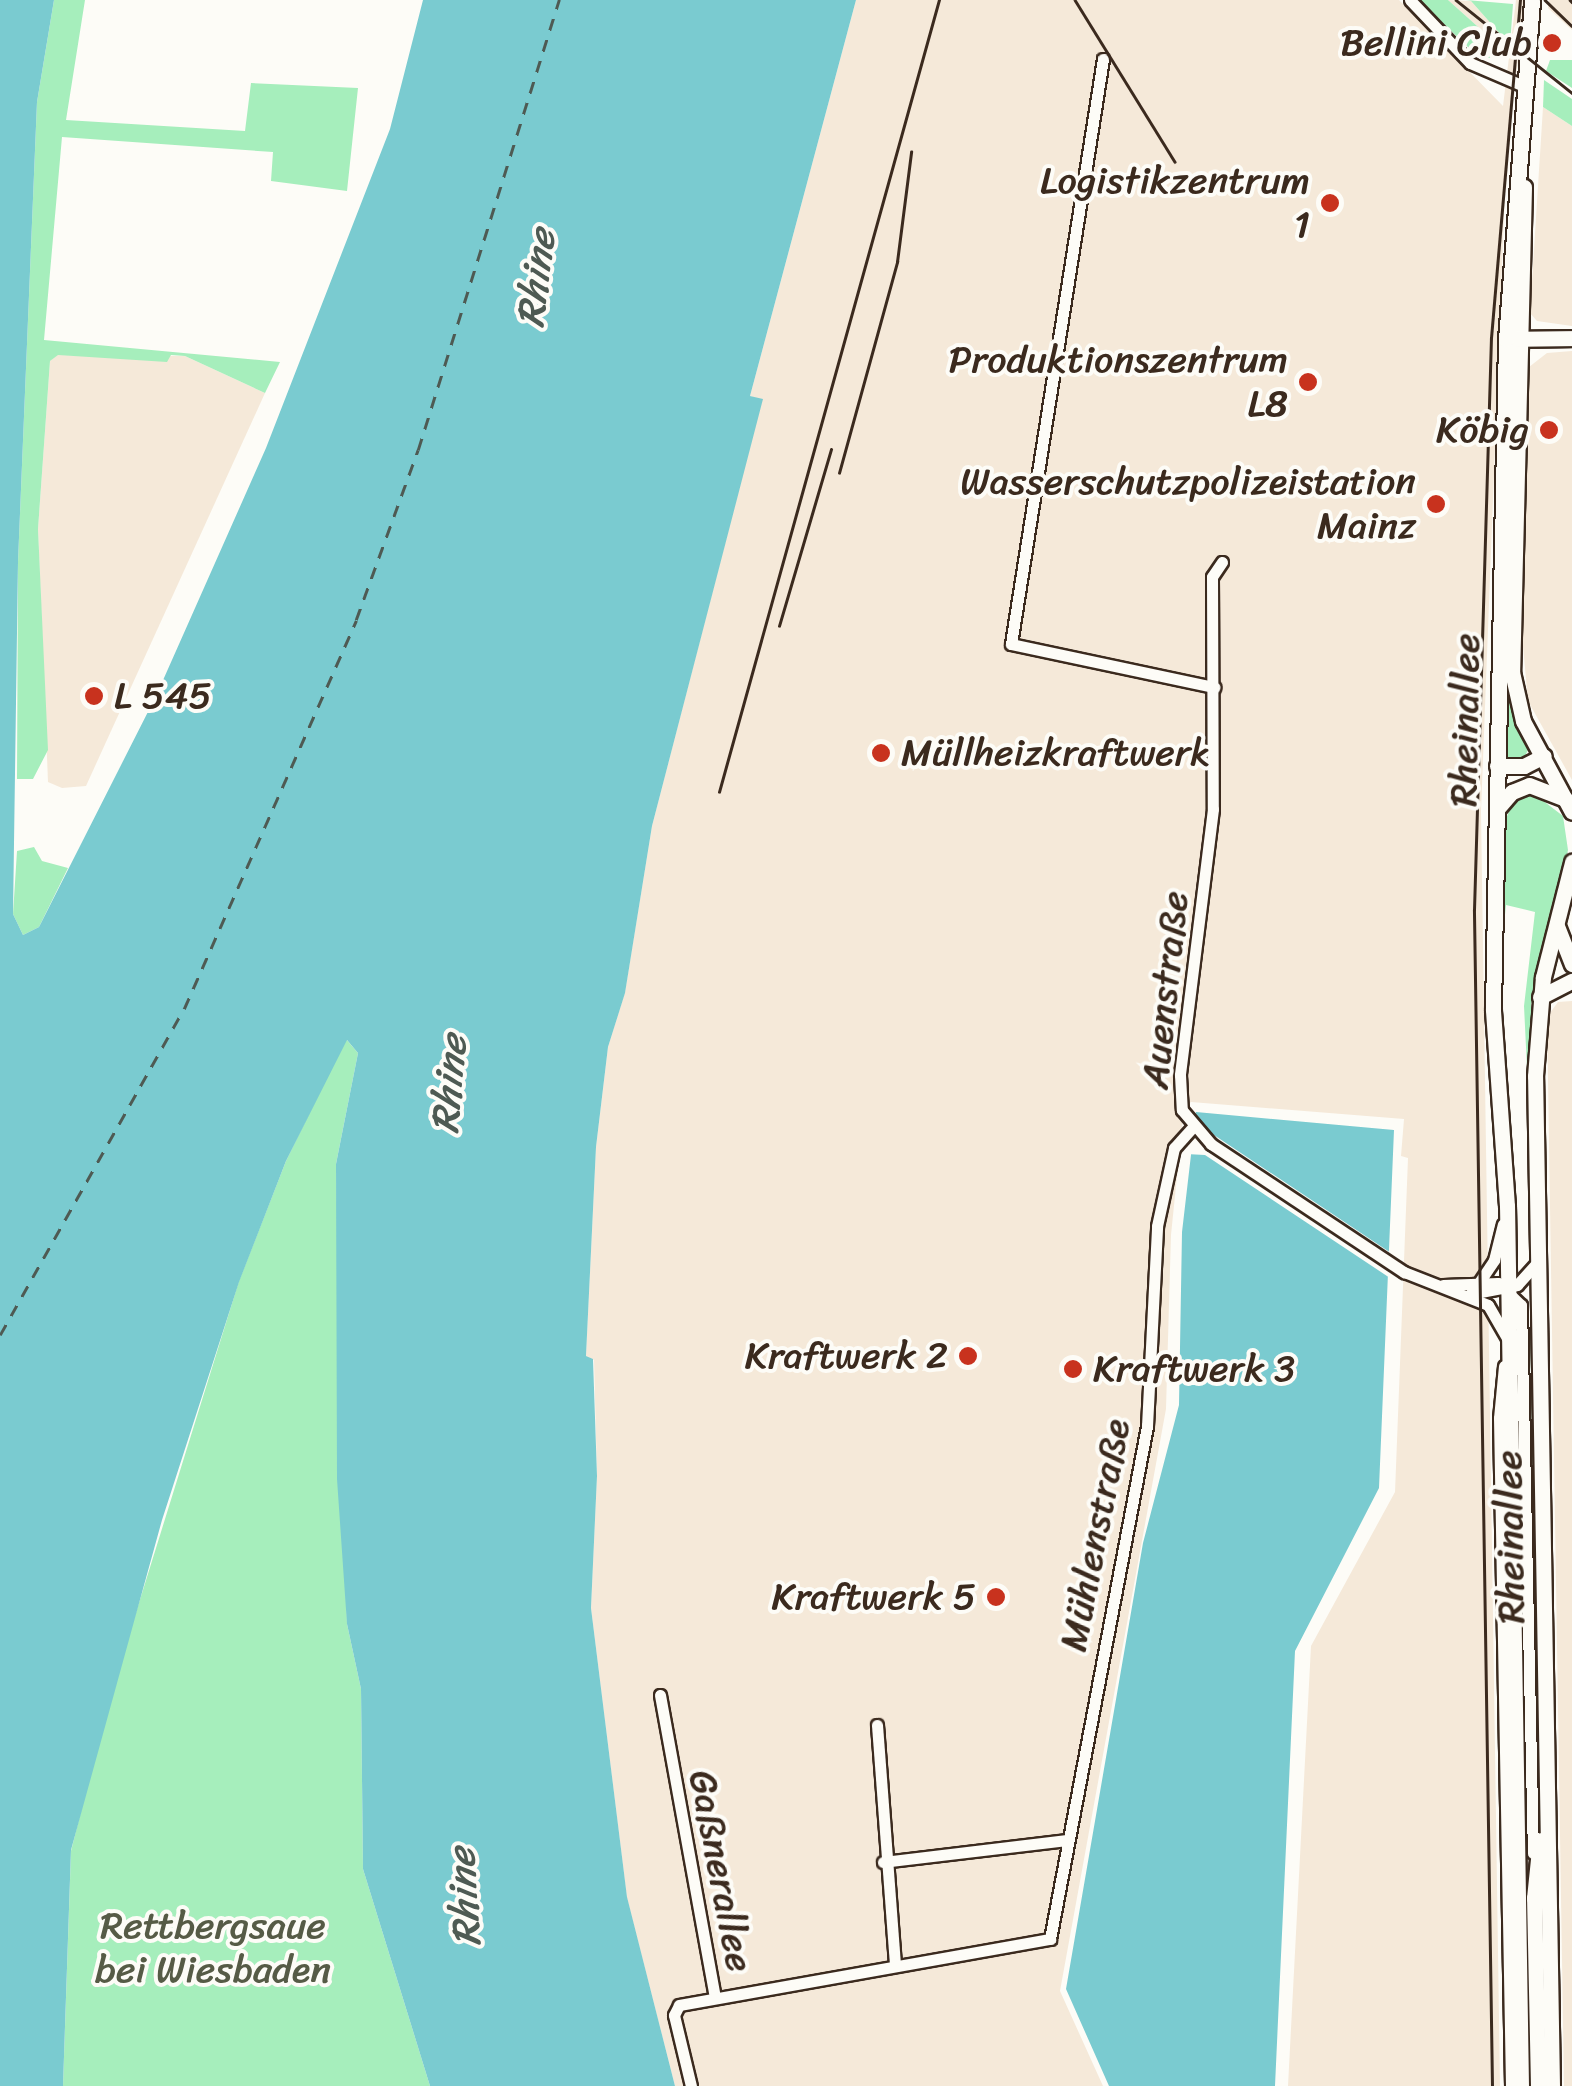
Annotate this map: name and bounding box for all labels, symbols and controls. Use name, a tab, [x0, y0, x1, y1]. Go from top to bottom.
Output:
place label: Bellini Club	[1340, 20, 1532, 66]
marker: Bellini Club	[1541, 32, 1563, 54]
place label: Logistikzentrum 1	[1040, 158, 1310, 248]
marker: Logistikzentrum 1	[1319, 192, 1341, 214]
water label: Rhine	[506, 226, 566, 330]
place label: Produktionszentrum L8	[949, 337, 1288, 426]
marker: Produktionszentrum L8	[1297, 371, 1319, 393]
place label: Köbig	[1436, 407, 1529, 453]
marker: Köbig	[1538, 419, 1560, 441]
place label: Wasserschutzpolizeistation Mainz	[960, 459, 1416, 548]
marker: Wasserschutzpolizeistation Mainz	[1425, 493, 1447, 515]
street label: Rheinallee	[1441, 633, 1489, 807]
place label: L 545	[114, 673, 212, 719]
marker: L 545	[83, 685, 105, 707]
place label: Müllheizkraftwerk	[901, 730, 1210, 776]
marker: Müllheizkraftwerk	[870, 742, 892, 764]
street label: Auenstraße	[1132, 889, 1198, 1091]
water label: Rhine	[421, 1033, 477, 1135]
place label: Kraftwerk 2	[745, 1333, 948, 1379]
marker: Kraftwerk 2	[957, 1345, 979, 1367]
place label: Kraftwerk 3	[1093, 1346, 1295, 1392]
marker: Kraftwerk 3	[1062, 1358, 1084, 1380]
street label: Mühlenstraße	[1050, 1415, 1140, 1655]
street label: Rheinallee	[1486, 1450, 1534, 1624]
place label: Kraftwerk 5	[772, 1574, 976, 1620]
marker: Kraftwerk 5	[985, 1586, 1007, 1608]
street label: Gaßnerallee	[679, 1766, 763, 1976]
water label: Rhine	[437, 1846, 491, 1948]
park label: Rettbergsaue bei Wiesbaden	[95, 1903, 331, 1992]

